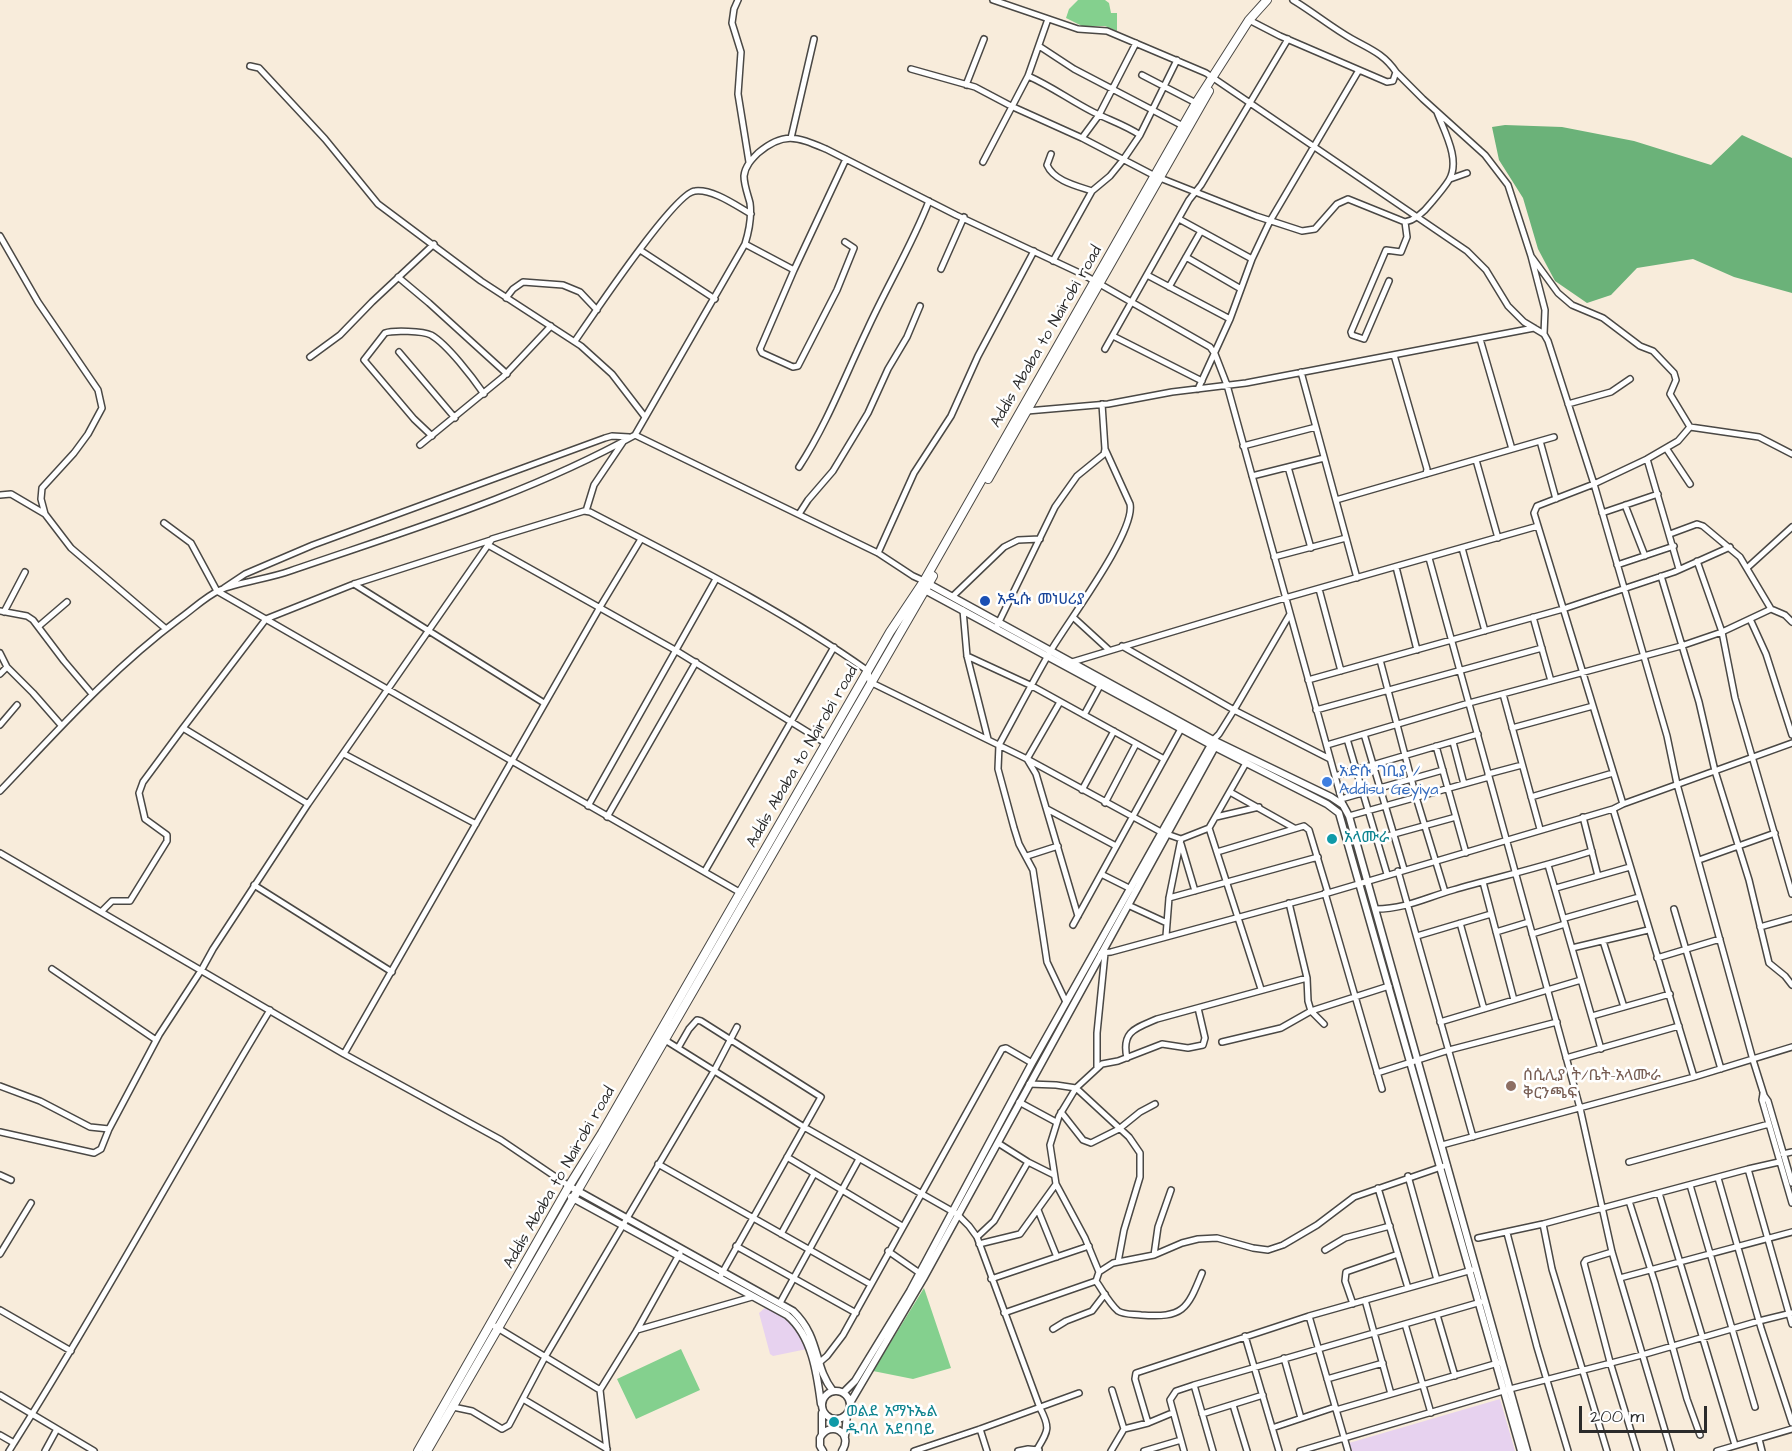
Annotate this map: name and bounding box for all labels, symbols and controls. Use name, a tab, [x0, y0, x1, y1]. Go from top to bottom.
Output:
street label: Addis Ababa to Nairobi road	[987, 243, 1107, 431]
place label: አዲሱ መነሀሪያ	[997, 591, 1085, 611]
marker: አዲሱ መነሀሪያ	[978, 594, 992, 608]
street label: Addis Ababa to Nairobi road	[743, 663, 863, 851]
place label: አድሱ ገቢያ / Addisu Geyiya	[1339, 763, 1438, 801]
marker: አድሱ ገቢያ / Addisu Geyiya	[1320, 775, 1334, 789]
place label: አላሙራ	[1344, 829, 1389, 849]
marker: አላሙራ	[1325, 832, 1339, 846]
place label: ሰሲሊያ ት/ቤት-አላሙራ ቅርንጫፍ	[1523, 1067, 1661, 1105]
marker: ሰሲሊያ ት/ቤት-አላሙራ ቅርንጫፍ	[1504, 1079, 1518, 1093]
street label: Addis Ababa to Nairobi road	[500, 1084, 620, 1272]
scale bar	[1582, 1394, 1710, 1432]
place label: ወልደ አማኑኤል ዱባለ አደባባይ	[846, 1403, 937, 1441]
text: 200 m	[1590, 1404, 1644, 1429]
marker: ወልደ አማኑኤል ዱባለ አደባባይ	[827, 1415, 841, 1429]

